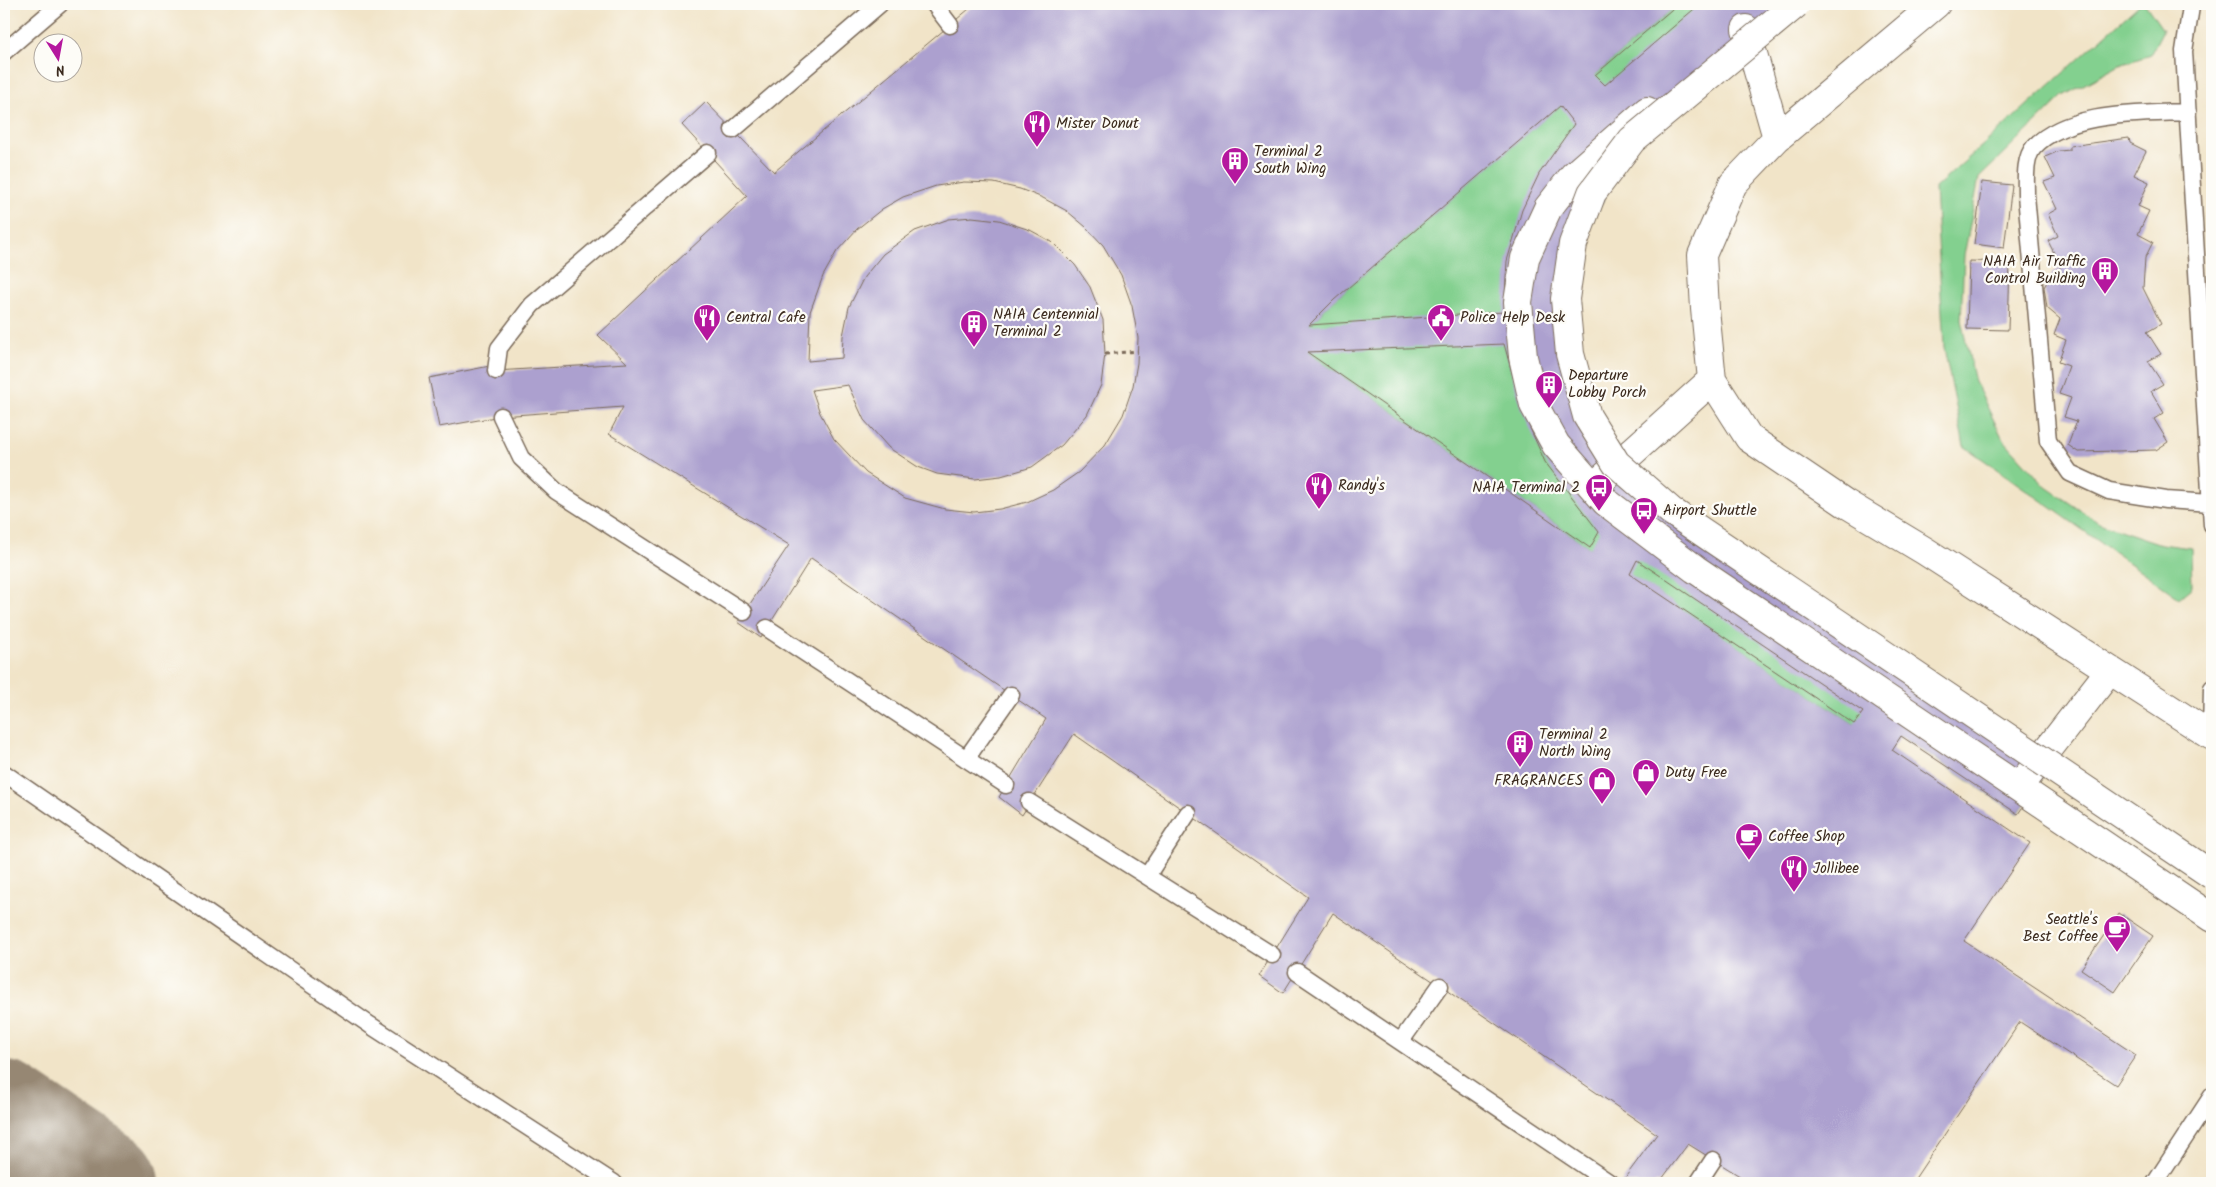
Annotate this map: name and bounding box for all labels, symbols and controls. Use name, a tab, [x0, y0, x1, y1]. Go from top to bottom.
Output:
north arrow	[32, 32, 82, 82]
text: N	[54, 58, 67, 81]
restaurant icon: Mister Donut	[1022, 109, 1052, 148]
place label: Mister Donut	[1056, 112, 1139, 136]
place label: Terminal 2 South Wing	[1254, 140, 1326, 181]
building icon: Terminal 2 South Wing	[1220, 146, 1250, 185]
place label: NAIA Air Traffic Control Building	[1983, 250, 2086, 291]
building icon: NAIA Air Traffic Control Building	[2090, 256, 2120, 295]
restaurant icon: Central Cafe	[692, 303, 722, 342]
place label: NAIA Centennial Terminal 2	[993, 303, 1099, 344]
public building icon: Police Help Desk	[1426, 303, 1456, 342]
place label: Central Cafe	[726, 306, 806, 330]
place label: Police Help Desk	[1460, 306, 1566, 330]
building icon: NAIA Centennial Terminal 2	[959, 309, 989, 348]
place label: Departure Lobby Porch	[1568, 364, 1646, 405]
building icon: Departure Lobby Porch	[1534, 370, 1564, 409]
restaurant icon: Randy's	[1304, 471, 1334, 510]
bus stop icon: NAIA Terminal 2	[1584, 473, 1614, 512]
place label: Randy's	[1338, 474, 1385, 498]
place label: NAIA Terminal 2	[1472, 476, 1580, 500]
bus stop icon: Airport Shuttle	[1629, 496, 1659, 535]
place label: Airport Shuttle	[1663, 499, 1757, 523]
place label: Terminal 2 North Wing	[1539, 723, 1611, 764]
building icon: Terminal 2 North Wing	[1505, 729, 1535, 768]
shop icon: Duty Free	[1631, 758, 1661, 797]
place label: Duty Free	[1665, 761, 1727, 785]
shop icon: FRAGRANCES	[1587, 766, 1617, 805]
place label: FRAGRANCES	[1494, 769, 1583, 793]
cafe icon: Coffee Shop	[1734, 822, 1764, 861]
place label: Coffee Shop	[1768, 825, 1845, 849]
restaurant icon: Jollibee	[1779, 854, 1809, 893]
place label: Jollibee	[1813, 857, 1859, 881]
place label: Seattle's Best Coffee	[2023, 908, 2099, 949]
cafe icon: Seattle's Best Coffee	[2102, 914, 2132, 953]

